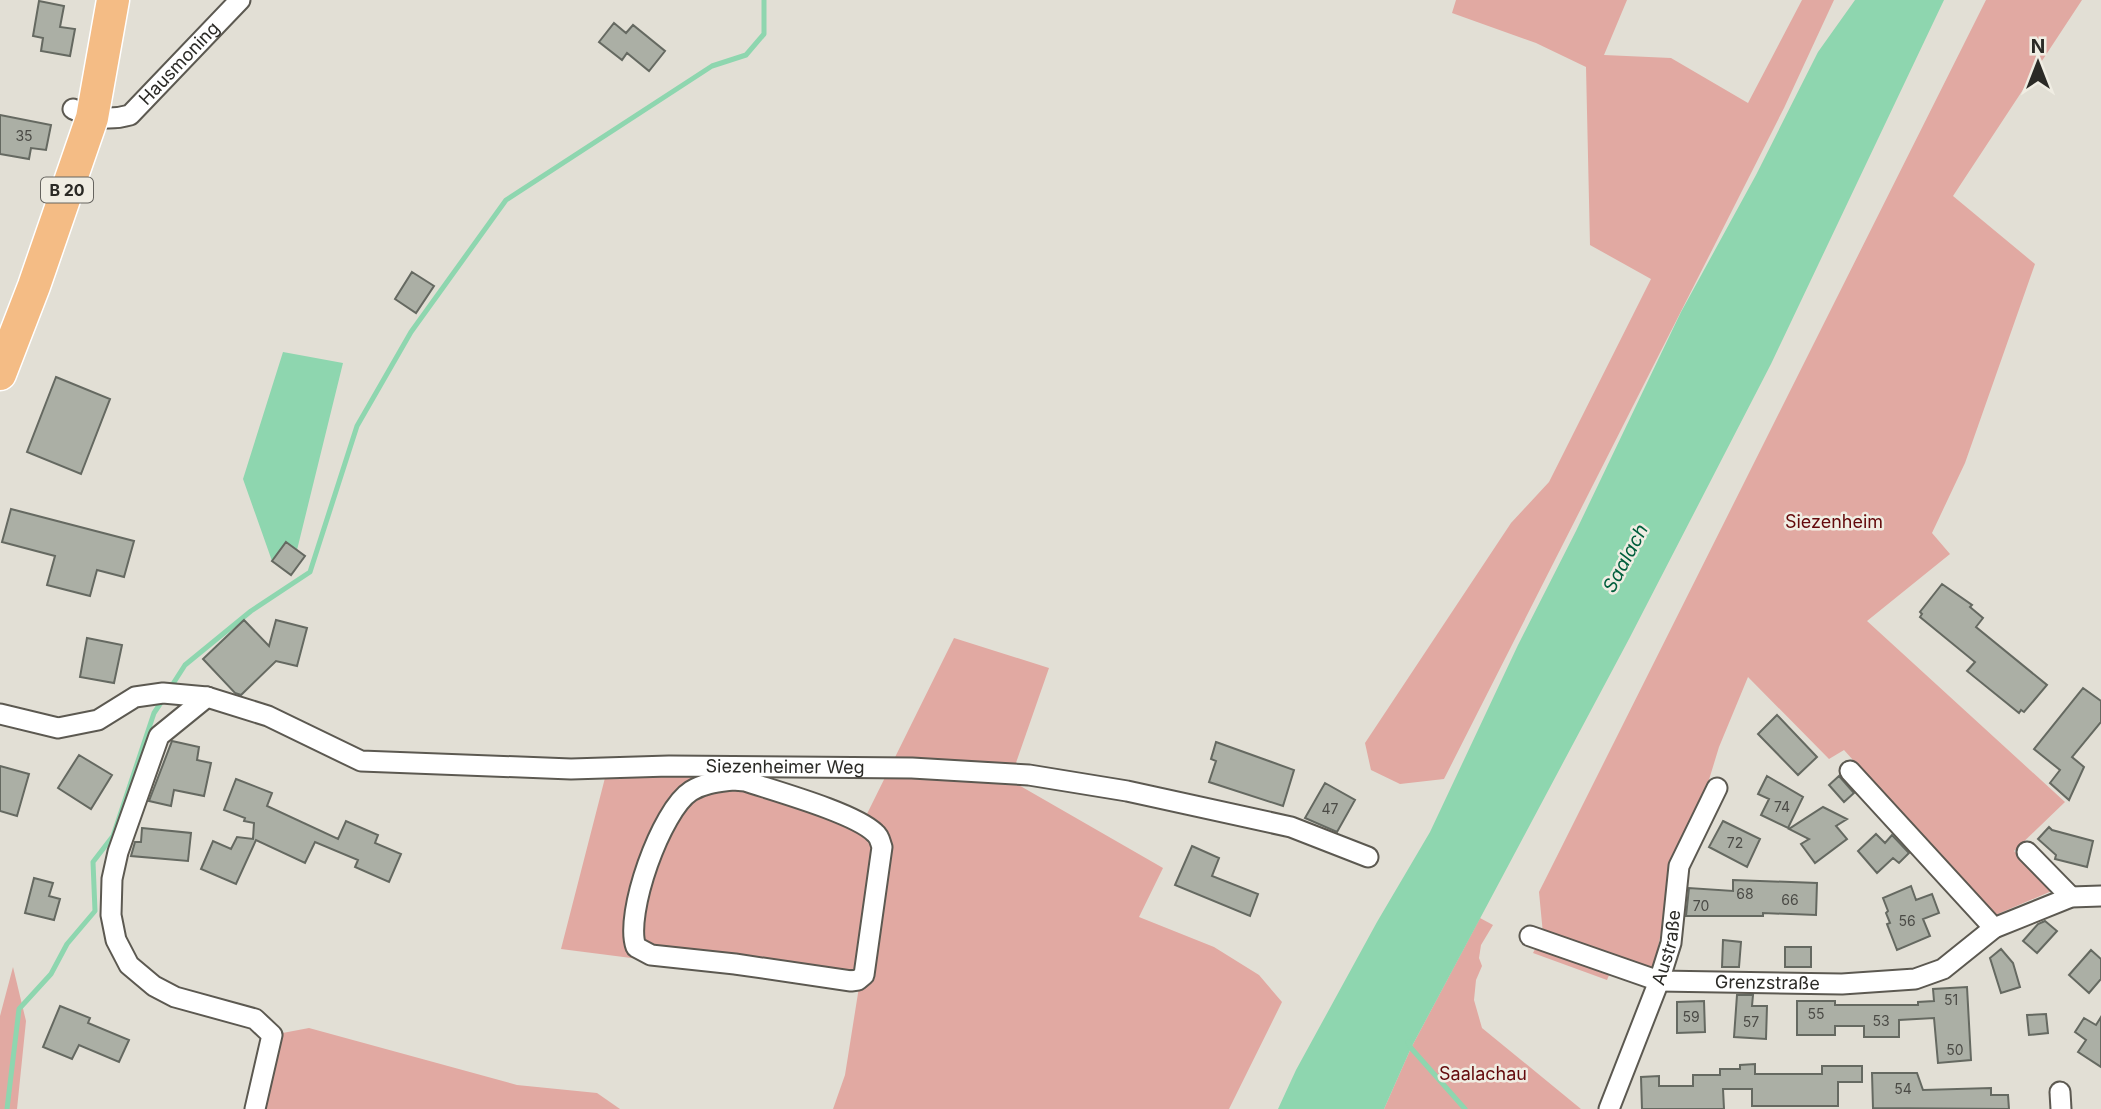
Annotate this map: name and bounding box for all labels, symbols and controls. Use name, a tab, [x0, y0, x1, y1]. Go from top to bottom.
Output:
street label: Hausmoning	[134, 17, 223, 109]
north arrow	[2003, 28, 2073, 98]
text: N	[2031, 35, 2045, 58]
house number: 35	[15, 127, 33, 144]
road number: B 20	[41, 178, 93, 202]
park label: Siezenheim	[1785, 511, 1883, 532]
water label: Saalach	[1598, 520, 1653, 596]
street label: Siezenheimer Weg	[706, 755, 865, 778]
house number: 74	[1774, 798, 1790, 815]
house number: 47	[1322, 800, 1339, 817]
house number: 72	[1727, 834, 1743, 851]
house number: 68	[1736, 885, 1754, 902]
house number: 66	[1781, 891, 1799, 908]
house number: 70	[1693, 897, 1709, 914]
street label: Austraße	[1647, 909, 1684, 988]
house number: 56	[1898, 912, 1916, 929]
street label: Grenzstraße	[1715, 971, 1820, 994]
house number: 51	[1944, 991, 1958, 1008]
house number: 55	[1807, 1005, 1825, 1022]
house number: 59	[1682, 1008, 1700, 1025]
house number: 53	[1872, 1012, 1890, 1029]
house number: 57	[1743, 1013, 1759, 1030]
house number: 50	[1946, 1041, 1964, 1058]
park label: Saalachau	[1439, 1063, 1527, 1084]
house number: 54	[1894, 1080, 1912, 1097]

